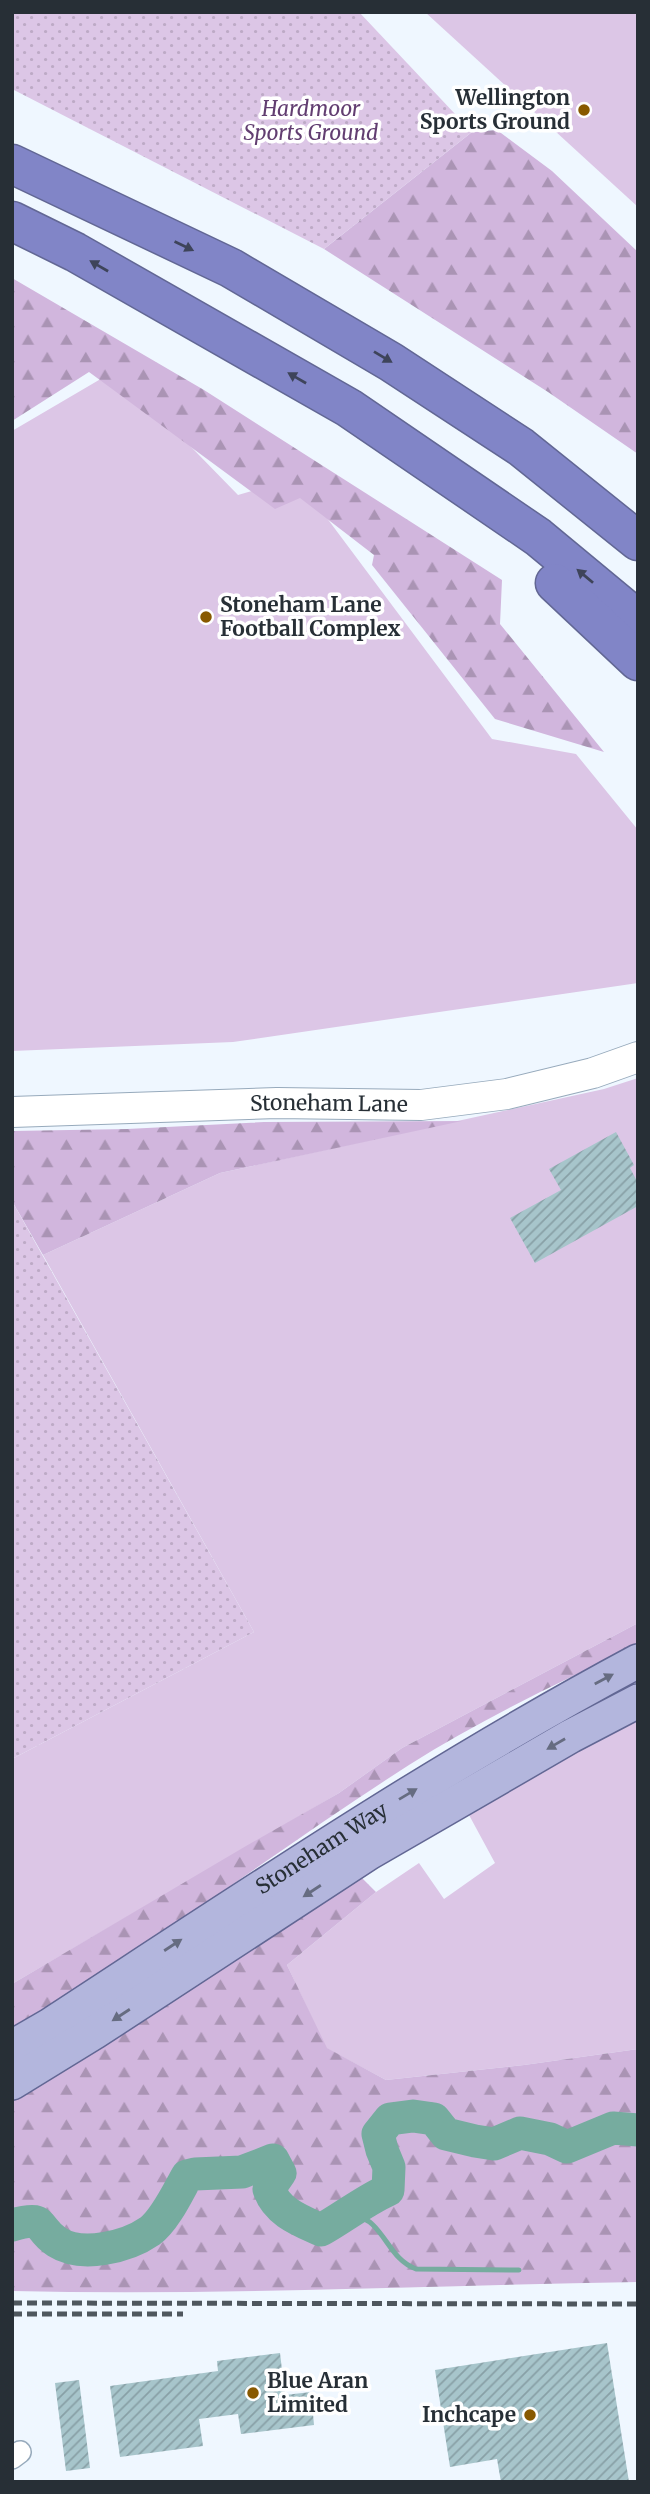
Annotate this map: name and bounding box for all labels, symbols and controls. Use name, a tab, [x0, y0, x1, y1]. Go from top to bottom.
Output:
place label: Wellington Sports Ground	[420, 84, 570, 135]
park label: Hardmoor Sports Ground	[244, 95, 378, 146]
marker: Wellington Sports Ground	[576, 102, 592, 118]
one-way arrow	[174, 240, 194, 251]
one-way arrow	[90, 260, 109, 272]
one-way arrow	[373, 351, 392, 363]
one-way arrow	[287, 372, 307, 384]
one-way arrow	[577, 569, 594, 584]
place label: Stoneham Lane Football Complex	[220, 591, 401, 642]
marker: Stoneham Lane Football Complex	[198, 609, 214, 625]
street label: Stoneham Lane	[249, 1089, 408, 1118]
one-way arrow	[595, 1673, 614, 1685]
one-way arrow	[546, 1738, 566, 1750]
one-way arrow	[399, 1787, 418, 1800]
street label: Stoneham Way	[250, 1796, 393, 1900]
one-way arrow	[302, 1884, 322, 1897]
one-way arrow	[164, 1938, 182, 1952]
one-way arrow	[112, 2008, 131, 2021]
place label: Blue Aran Limited	[267, 2367, 368, 2418]
marker: Blue Aran Limited	[245, 2385, 261, 2401]
place label: Inchcape	[422, 2401, 516, 2428]
marker: Inchcape	[522, 2407, 538, 2423]

